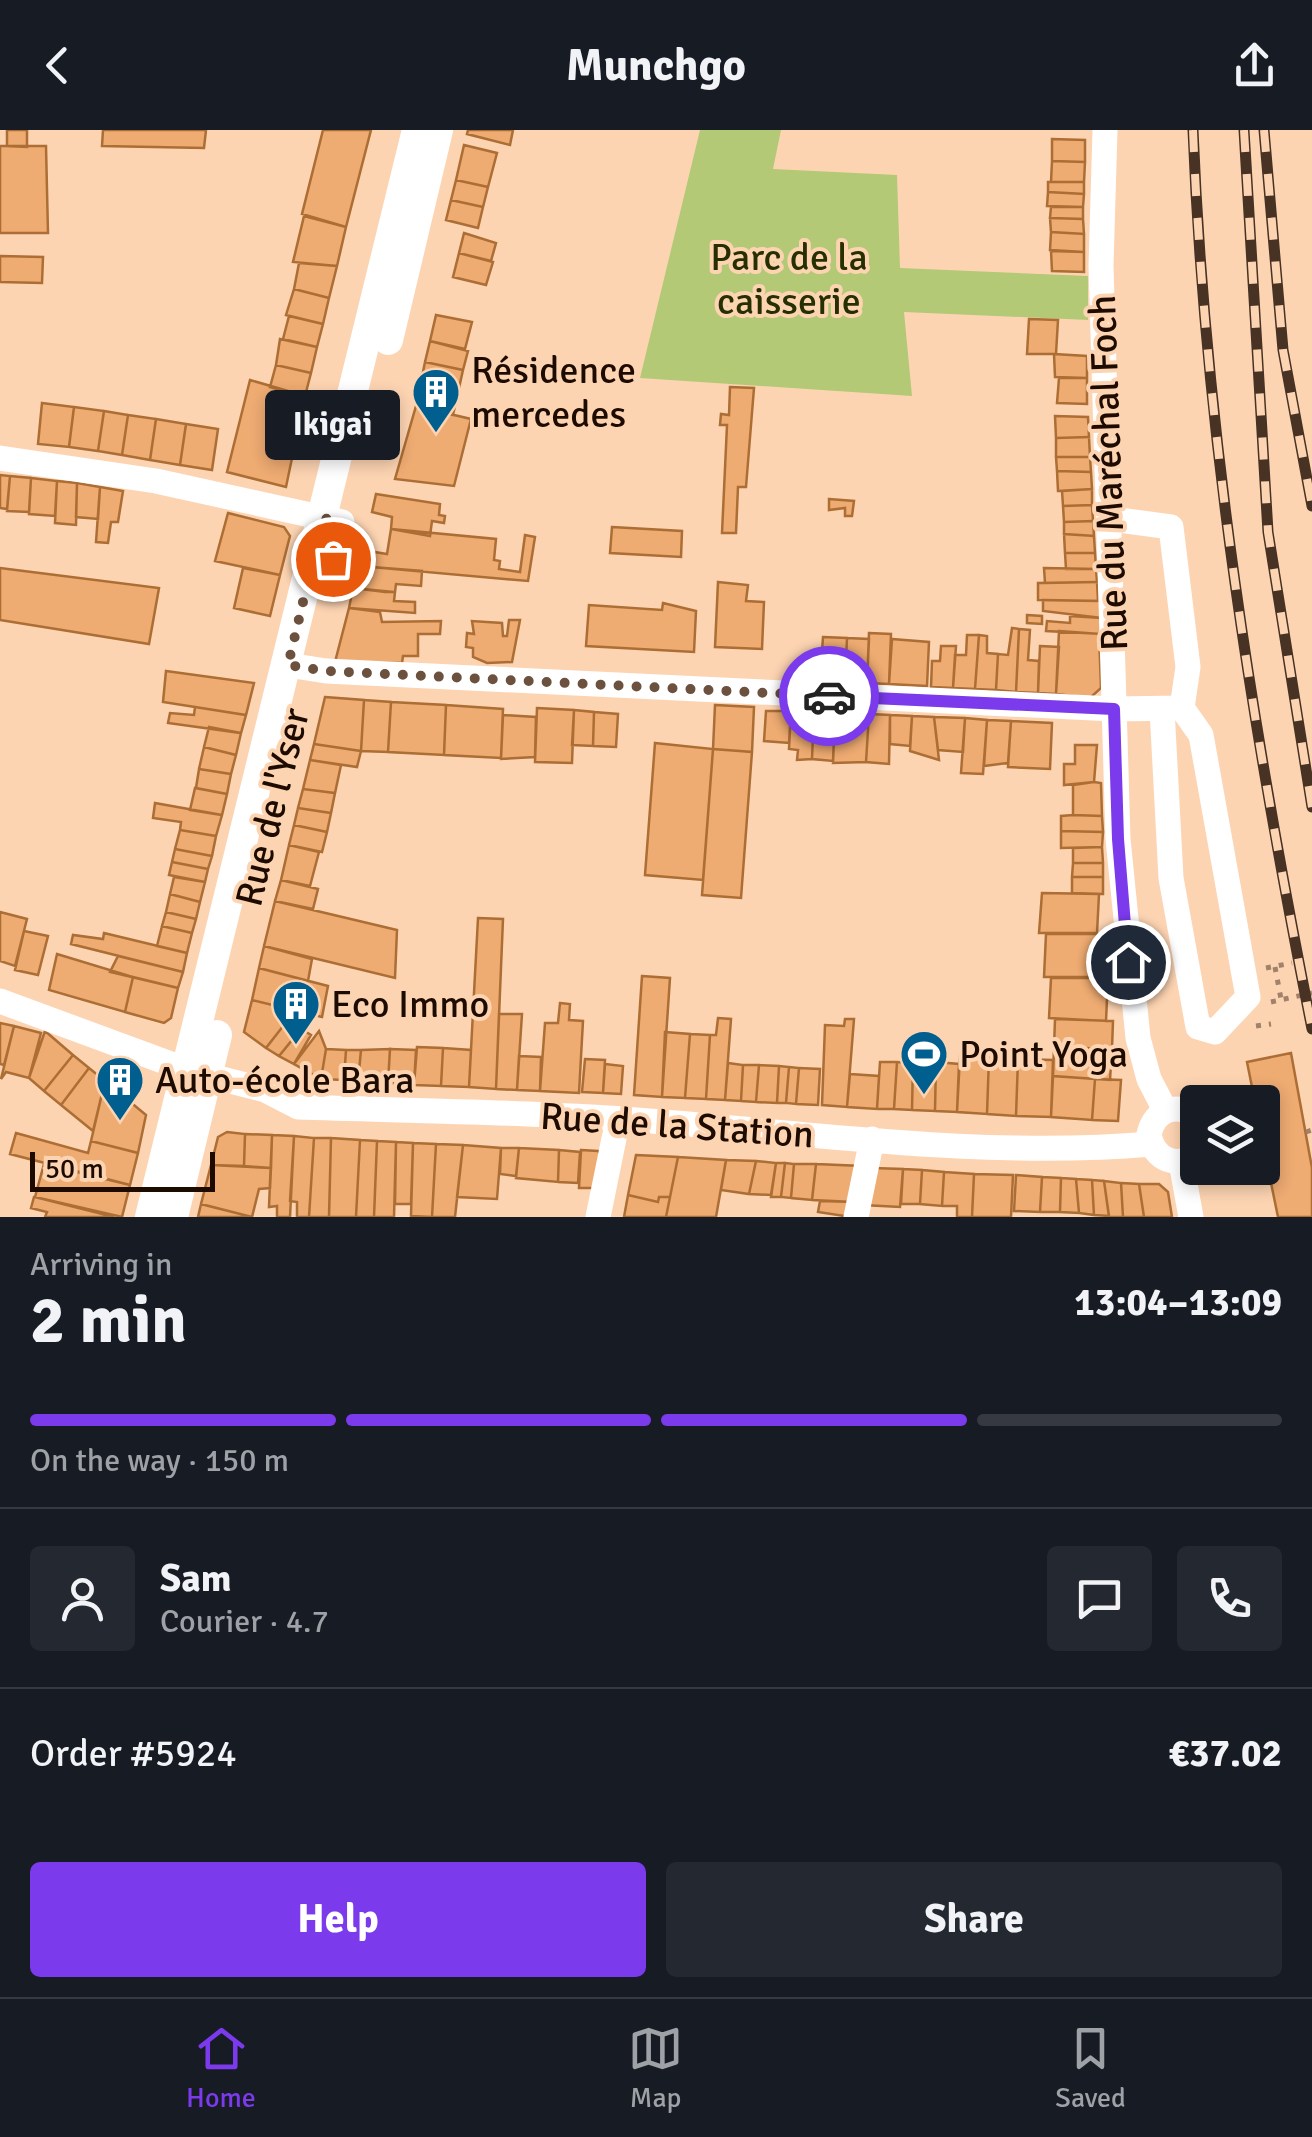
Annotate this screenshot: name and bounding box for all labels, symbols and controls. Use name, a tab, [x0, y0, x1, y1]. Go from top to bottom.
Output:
icon: back	[30, 38, 85, 93]
text: Munchgo	[566, 38, 746, 93]
icon: share	[1227, 38, 1282, 93]
park label: Parc de la caisserie	[710, 234, 868, 325]
street label: Rue du Maréchal Foch	[1079, 294, 1138, 652]
place label: Résidence mercedes	[471, 347, 636, 438]
building icon: Résidence mercedes	[410, 366, 462, 434]
callout: Ikigai	[266, 389, 400, 459]
text: Ikigai	[293, 405, 372, 444]
pin	[291, 517, 376, 602]
icon: bag	[306, 532, 361, 587]
courier	[779, 646, 879, 746]
icon: car	[802, 669, 857, 724]
street label: Rue de l'Yser	[225, 703, 320, 911]
pin	[1086, 920, 1171, 1005]
icon: home	[1101, 935, 1156, 990]
building icon: Eco Immo	[270, 978, 322, 1046]
place label: Eco Immo	[331, 981, 489, 1028]
sports icon: Point Yoga	[898, 1028, 950, 1096]
place label: Point Yoga	[959, 1031, 1128, 1078]
building icon: Auto-école Bara	[94, 1054, 146, 1122]
place label: Auto-école Bara	[155, 1057, 415, 1104]
map controls	[1180, 1085, 1280, 1185]
button: layers	[1180, 1085, 1280, 1185]
street label: Rue de la Station	[539, 1092, 815, 1159]
scale bar	[30, 1147, 215, 1192]
text: 50 m	[45, 1152, 104, 1186]
text: Arriving in	[30, 1245, 172, 1284]
text: 13:04–13:09	[1074, 1279, 1282, 1326]
text: 2 min	[30, 1281, 187, 1361]
text: On the way · 150 m	[30, 1441, 289, 1480]
button: person	[30, 1546, 135, 1651]
button: chat	[1047, 1546, 1152, 1651]
button: phone	[1177, 1546, 1282, 1651]
text: Sam	[160, 1555, 231, 1602]
text: Courier · 4.7	[160, 1602, 329, 1641]
text: Order #5924	[30, 1730, 237, 1777]
text: €37.02	[1169, 1730, 1282, 1777]
button: Help	[30, 1862, 646, 1977]
button: Share	[666, 1862, 1282, 1977]
tab: Home	[186, 2021, 256, 2115]
tab: Map	[628, 2021, 683, 2115]
tab: Saved	[1055, 2021, 1126, 2115]

